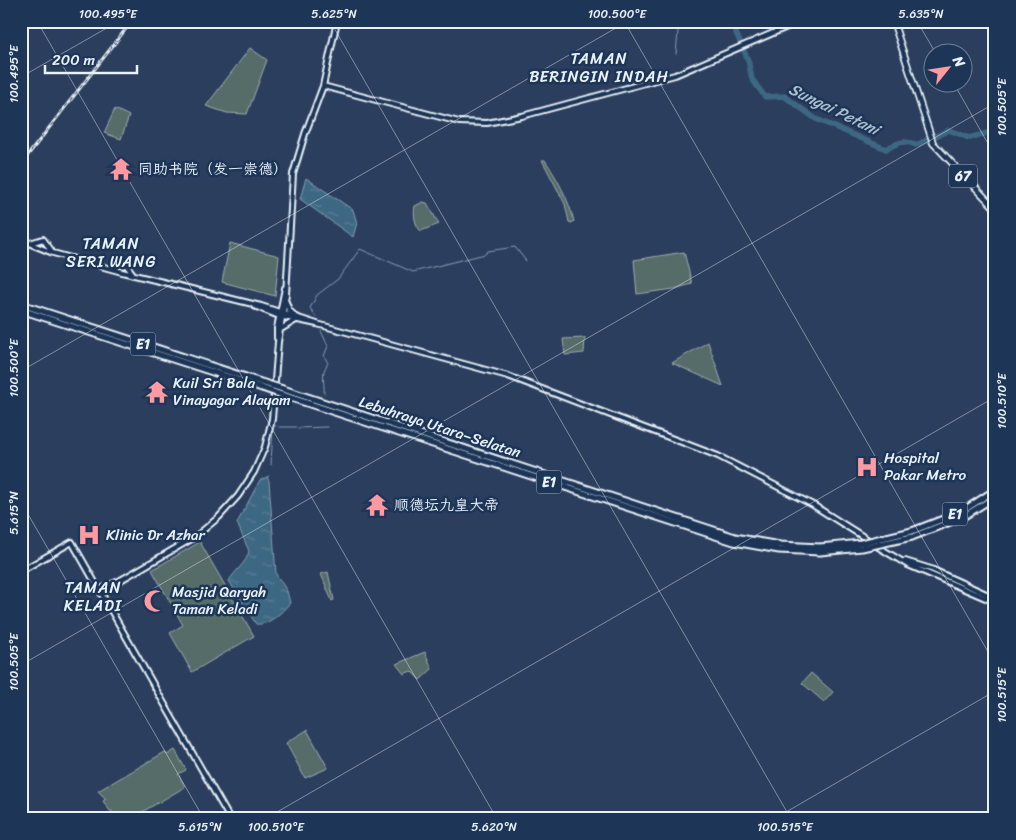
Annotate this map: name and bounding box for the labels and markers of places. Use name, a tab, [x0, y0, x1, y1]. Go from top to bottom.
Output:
temple icon: 同助书院（发一崇德）	[108, 156, 134, 182]
place label: 同助书院（发一崇德）	[138, 156, 288, 182]
place label: Kuil Sri Bala Vinayagar Alayam	[173, 370, 291, 413]
temple icon: Kuil Sri Bala Vinayagar Alayam	[144, 379, 170, 405]
place label: Hospital Pakar Metro	[884, 445, 966, 488]
hospital icon: Hospital Pakar Metro	[854, 454, 880, 480]
temple icon: 顺德坛九皇大帝	[364, 492, 390, 518]
place label: 顺德坛九皇大帝	[394, 492, 499, 518]
hospital icon: Klinic Dr Azhar	[76, 522, 102, 548]
place label: Klinic Dr Azhar	[106, 522, 206, 548]
place label: Masjid Qaryah Taman Keladi	[172, 579, 266, 622]
mosque icon: Masjid Qaryah Taman Keladi	[142, 588, 168, 614]

